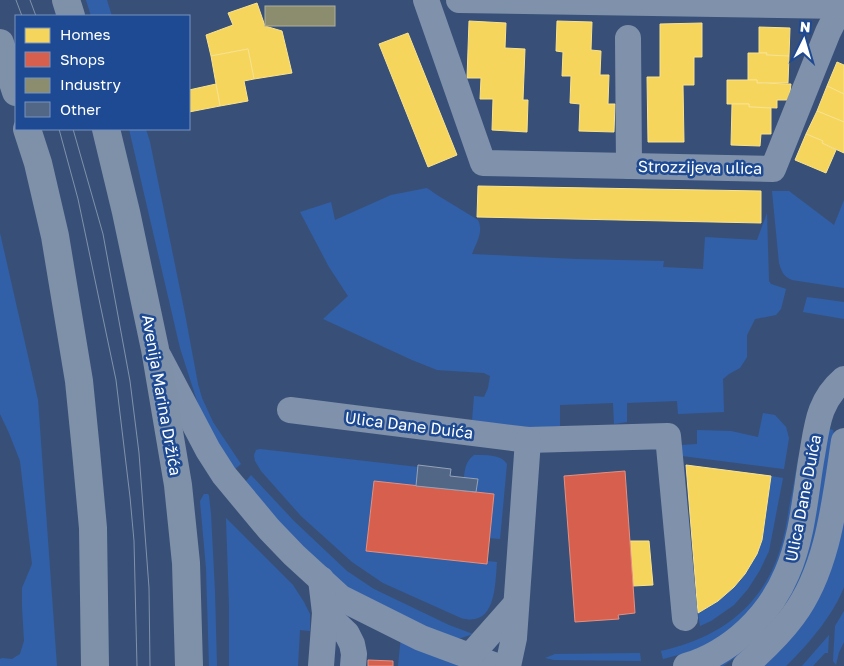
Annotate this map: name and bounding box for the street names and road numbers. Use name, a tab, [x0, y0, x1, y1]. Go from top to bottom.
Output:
street label: Strozzijeva ulica	[638, 156, 762, 178]
street label: Avenija Marina Držića	[138, 313, 186, 477]
street label: Ulica Dane Duića	[344, 407, 474, 443]
street label: Ulica Dane Duića	[781, 433, 825, 563]

